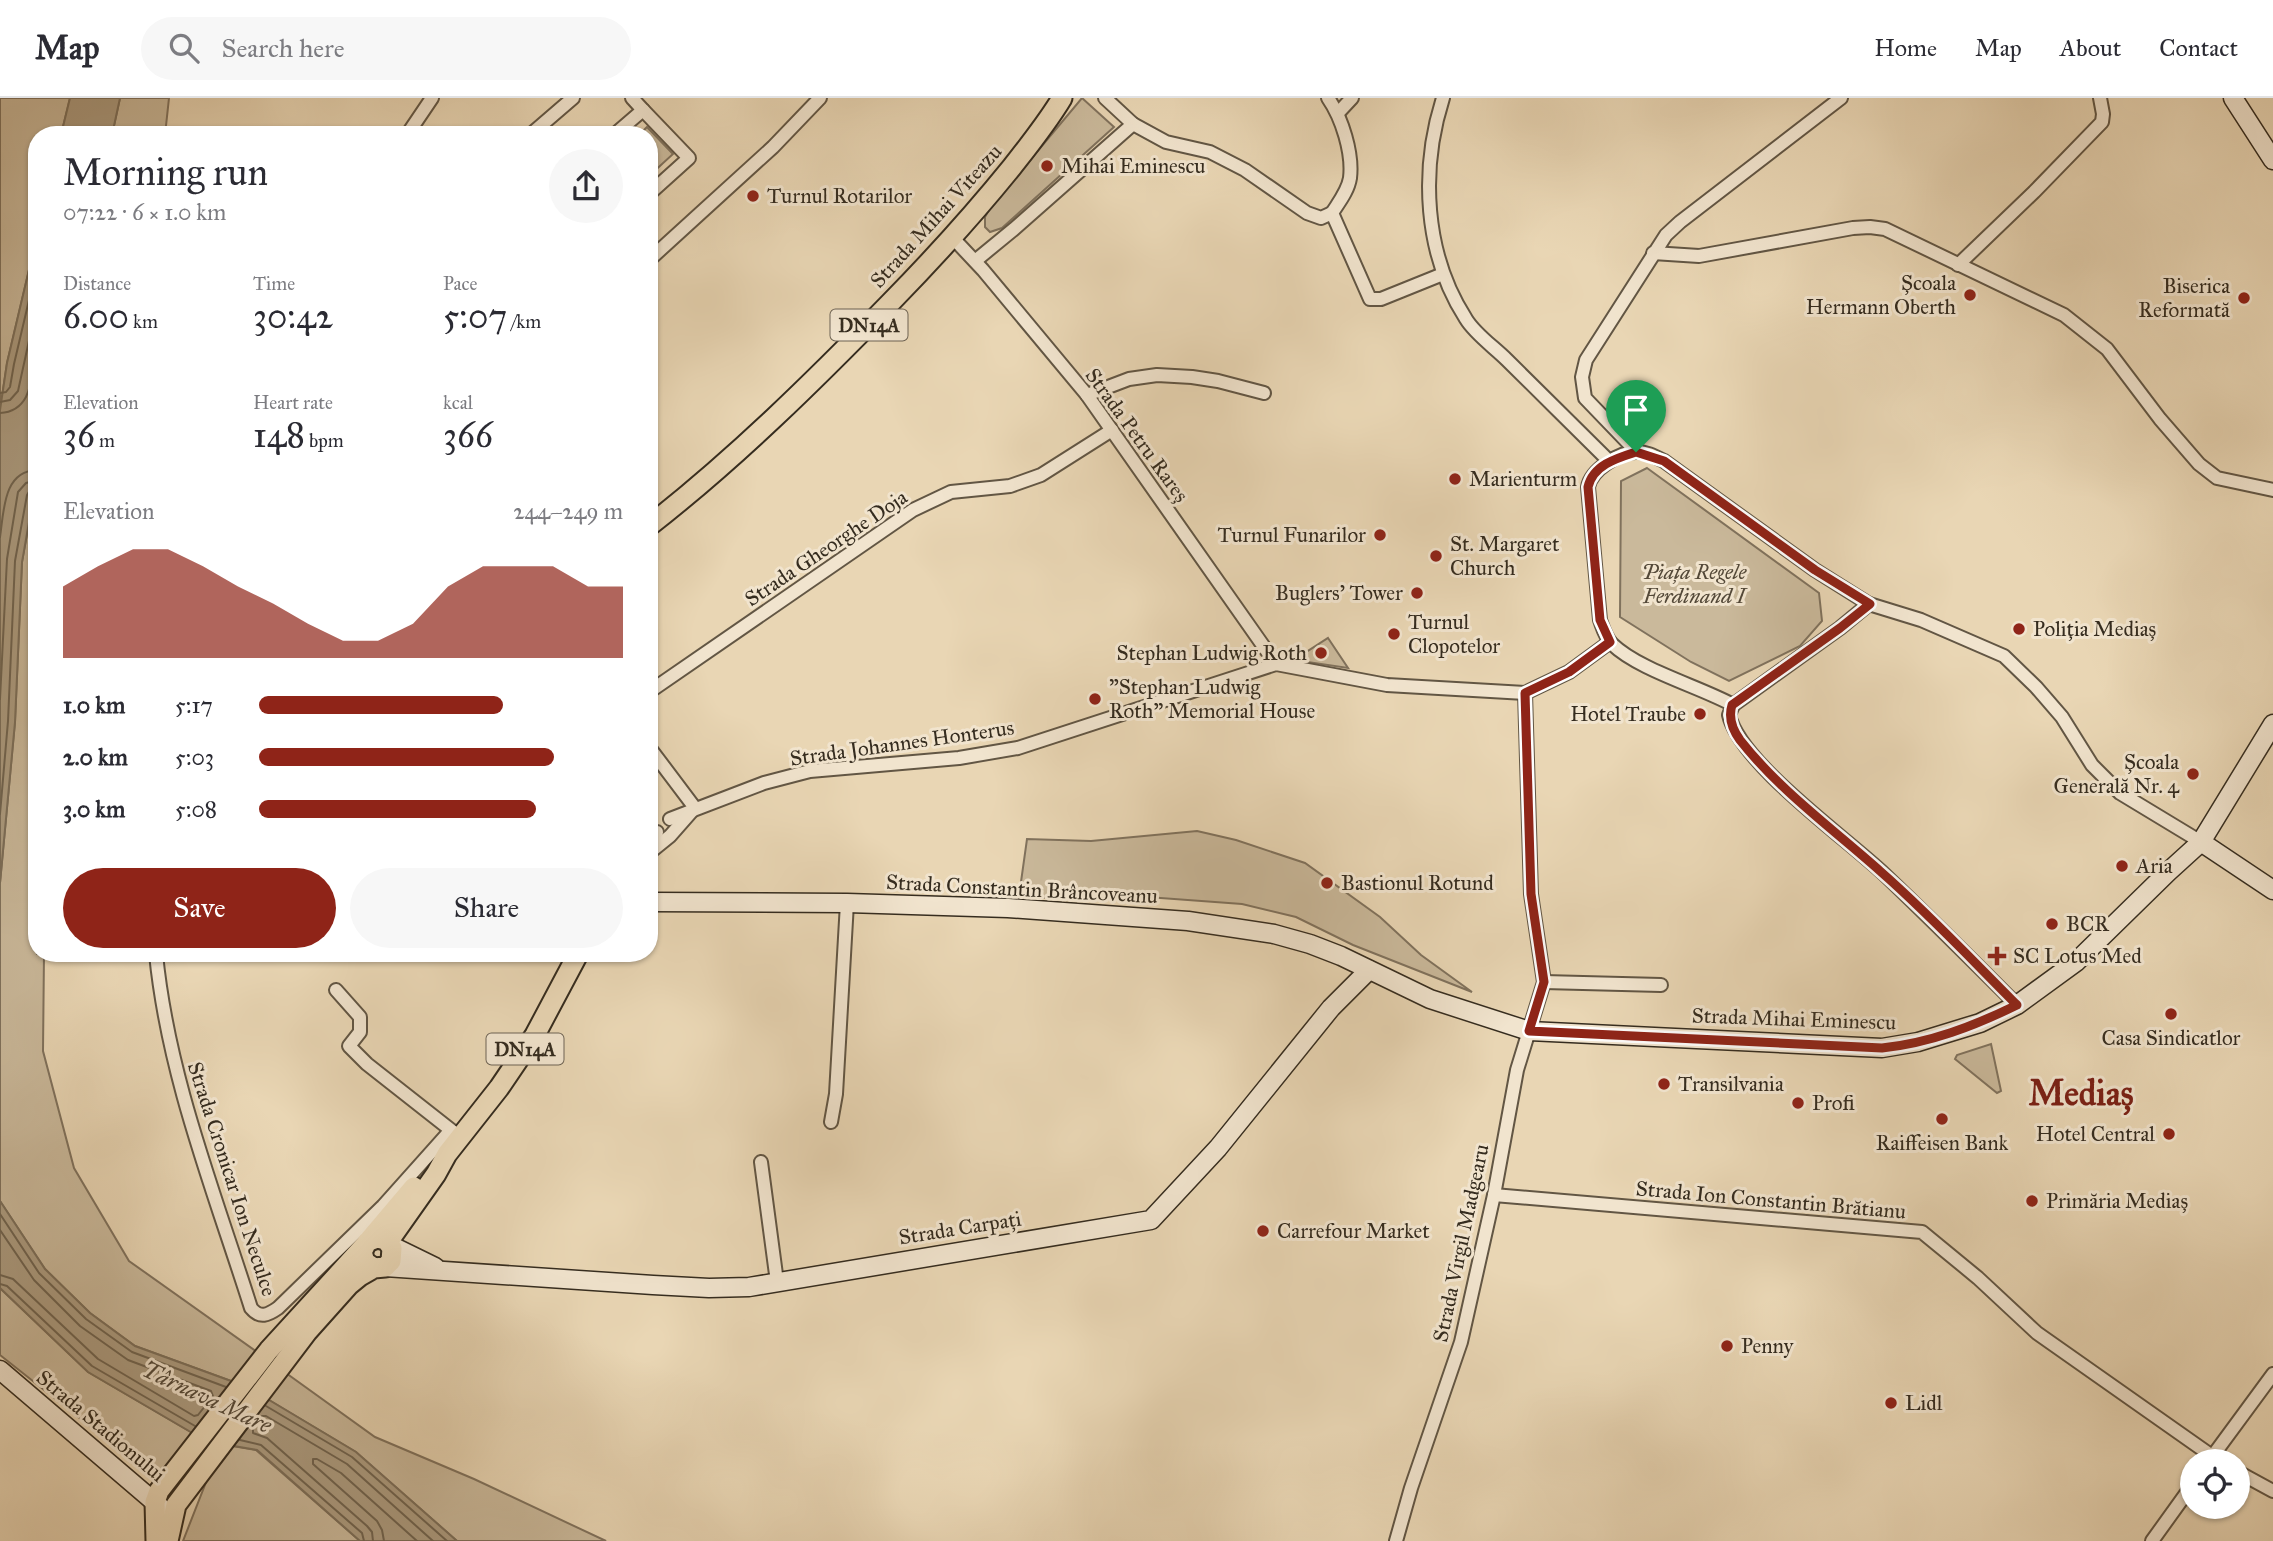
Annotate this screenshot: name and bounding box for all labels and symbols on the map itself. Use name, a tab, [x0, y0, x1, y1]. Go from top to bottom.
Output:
street label: Strada Mihai Viteazu	[865, 139, 1007, 293]
place label: Mihai Eminescu	[1061, 153, 1206, 179]
marker: Mihai Eminescu	[1039, 158, 1055, 174]
place label: Turnul Rotarilor	[767, 183, 912, 209]
marker: Turnul Rotarilor	[745, 188, 761, 204]
place label: Școala Hermann Oberth	[1806, 270, 1956, 320]
place label: Biserica Reformată	[2138, 273, 2230, 323]
marker: Școala Hermann Oberth	[1962, 287, 1978, 303]
marker: Biserica Reformată	[2236, 290, 2252, 306]
road number: DN14A	[830, 310, 908, 341]
street label: Strada Petru Rareș	[1080, 363, 1194, 507]
pin	[1606, 380, 1666, 452]
place label: Marienturm	[1469, 466, 1578, 492]
marker: Marienturm	[1447, 471, 1463, 487]
street label: Strada Gheorghe Doja	[740, 484, 912, 612]
place label: Turnul Funarilor	[1218, 522, 1366, 548]
marker: Turnul Funarilor	[1372, 527, 1388, 543]
place label: St. Margaret Church	[1450, 531, 1560, 581]
marker: St. Margaret Church	[1428, 548, 1444, 564]
park label: Piața Regele Ferdinand I	[1642, 559, 1749, 609]
place label: Buglers' Tower	[1275, 580, 1403, 606]
marker: Buglers' Tower	[1409, 585, 1425, 601]
place label: Turnul Clopotelor	[1408, 609, 1500, 659]
place label: Poliția Mediaș	[2033, 616, 2156, 642]
marker: Poliția Mediaș	[2011, 621, 2027, 637]
marker: Turnul Clopotelor	[1386, 626, 1402, 642]
place label: Stephan Ludwig Roth	[1117, 640, 1307, 666]
marker: Stephan Ludwig Roth	[1313, 645, 1329, 661]
place label: "Stephan Ludwig Roth" Memorial House	[1109, 674, 1315, 724]
marker: "Stephan Ludwig Roth" Memorial House	[1087, 691, 1103, 707]
place label: Hotel Traube	[1570, 701, 1686, 727]
marker: Hotel Traube	[1692, 706, 1708, 722]
street label: Strada Johannes Honterus	[788, 714, 1016, 772]
place label: Școala Generală Nr. 4	[2054, 749, 2180, 799]
marker: Școala Generală Nr. 4	[2185, 766, 2201, 782]
place label: Aria	[2135, 853, 2173, 879]
marker: Aria	[2114, 858, 2130, 874]
street label: Strada Constantin Brâncoveanu	[885, 869, 1159, 909]
place label: Bastionul Rotund	[1341, 870, 1494, 896]
marker: Bastionul Rotund	[1319, 875, 1335, 891]
place label: BCR	[2066, 911, 2110, 937]
marker: BCR	[2044, 916, 2060, 932]
place label: SC Lotus Med	[2013, 943, 2142, 969]
marker: SC Lotus Med	[1987, 946, 2007, 966]
street label: Strada Mihai Eminescu	[1691, 1002, 1897, 1036]
marker: Casa Sindicatlor	[2163, 1006, 2179, 1022]
place label: Casa Sindicatlor	[2102, 1025, 2241, 1051]
road number: DN14A	[486, 1034, 564, 1065]
street label: Strada Cronicar Ion Neculce	[182, 1059, 282, 1300]
place label: Transilvania	[1678, 1071, 1784, 1097]
district label: Mediaș	[2028, 1072, 2134, 1116]
marker: Transilvania	[1656, 1076, 1672, 1092]
place label: Profi	[1812, 1090, 1855, 1116]
marker: Profi	[1790, 1095, 1806, 1111]
marker: Raiffeisen Bank	[1934, 1111, 1950, 1127]
place label: Hotel Central	[2036, 1121, 2155, 1147]
marker: Hotel Central	[2161, 1126, 2177, 1142]
place label: Raiffeisen Bank	[1876, 1130, 2009, 1156]
street label: Strada Virgil Madgearu	[1427, 1142, 1495, 1344]
street label: Strada Ion Constantin Brătianu	[1635, 1175, 1907, 1225]
place label: Primăria Mediaș	[2046, 1188, 2188, 1214]
marker: Primăria Mediaș	[2024, 1193, 2040, 1209]
street label: Strada Carpați	[897, 1205, 1023, 1251]
place label: Carrefour Market	[1277, 1218, 1430, 1244]
marker: Carrefour Market	[1255, 1223, 1271, 1239]
place label: Penny	[1741, 1333, 1795, 1359]
marker: Penny	[1719, 1338, 1735, 1354]
water label: Târnava Mare	[138, 1355, 276, 1439]
street label: Strada Stadionului	[31, 1364, 171, 1488]
place label: Lidl	[1905, 1390, 1943, 1416]
marker: Lidl	[1883, 1395, 1899, 1411]

